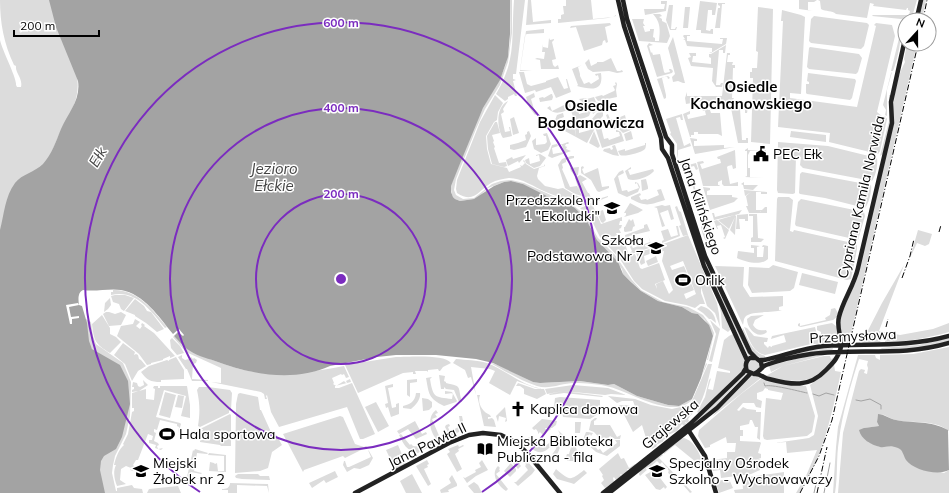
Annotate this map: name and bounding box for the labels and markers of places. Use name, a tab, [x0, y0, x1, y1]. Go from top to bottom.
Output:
public building icon: PEC Ełk	[752, 145, 770, 163]
place label: PEC Ełk	[773, 145, 823, 163]
place label: Przedszkole nr 1 "Ekoludki"	[506, 191, 601, 225]
school or university icon: Przedszkole nr 1 "Ekoludki"	[603, 199, 621, 217]
place label: Szkoła Podstawowa Nr 7	[527, 231, 644, 265]
school or university icon: Szkoła Podstawowa Nr 7	[647, 239, 665, 257]
sports icon: Orlik	[674, 271, 692, 289]
place label: Orlik	[695, 271, 726, 289]
centre of rings	[334, 272, 348, 286]
church icon: Kaplica domowa	[509, 400, 527, 418]
place label: Kaplica domowa	[530, 400, 638, 418]
sports icon: Hala sportowa	[158, 425, 176, 443]
place label: Hala sportowa	[179, 425, 275, 443]
place label: Miejska Biblioteka Publiczna - fila	[497, 432, 613, 466]
library icon: Miejska Biblioteka Publiczna - fila	[476, 440, 494, 458]
place label: Miejski Żłobek nr 2	[153, 454, 225, 488]
place label: Specjalny Ośrodek Szkolno - Wychowawczy	[669, 454, 833, 488]
school or university icon: Miejski Żłobek nr 2	[132, 462, 150, 480]
school or university icon: Specjalny Ośrodek Szkolno - Wychowawczy	[648, 462, 666, 480]

